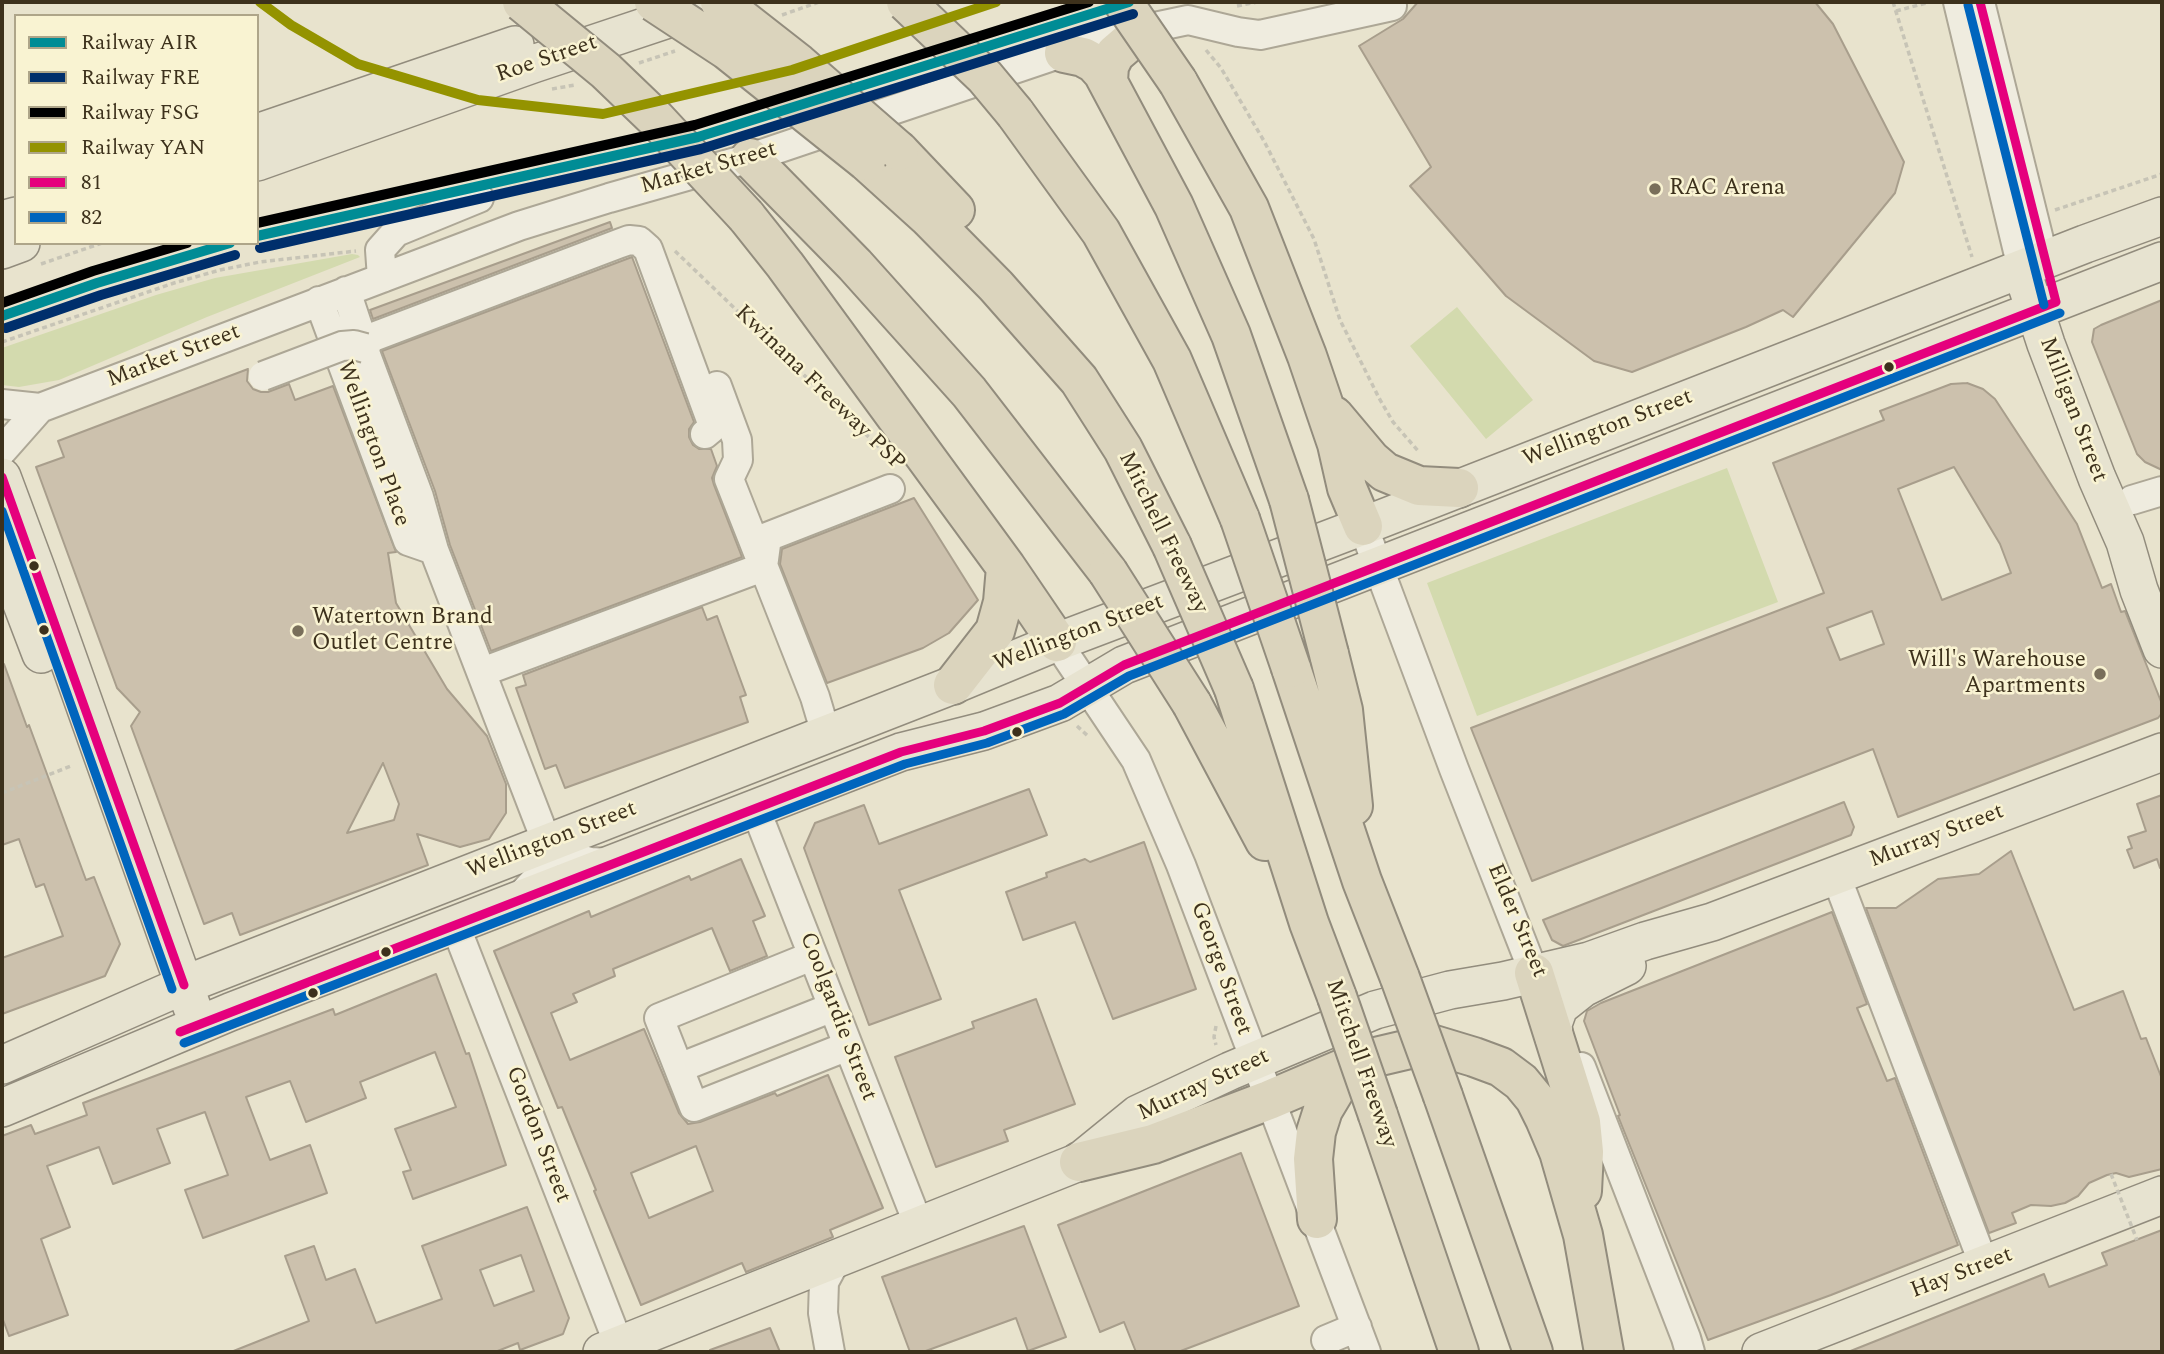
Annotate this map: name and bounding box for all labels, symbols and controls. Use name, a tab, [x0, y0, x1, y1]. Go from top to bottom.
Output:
legend	[14, 14, 259, 245]
text: Railway AIR	[81, 27, 197, 59]
street label: Roe Street	[493, 30, 601, 90]
text: Railway FRE	[81, 62, 200, 94]
text: Railway FSG	[81, 97, 200, 129]
text: Railway YAN	[81, 132, 205, 164]
street label: Market Street	[638, 136, 780, 202]
text: 81	[81, 167, 102, 199]
place label: RAC Arena	[1669, 175, 1785, 203]
marker: RAC Arena	[1647, 181, 1663, 197]
text: 82	[81, 202, 102, 234]
street label: Kwinana Freeway PSP	[728, 300, 910, 478]
street label: Market Street	[104, 319, 244, 395]
street label: Milligan Street	[2032, 334, 2112, 486]
street label: Wellington Place	[329, 357, 415, 531]
unlabelled marker	[1882, 360, 1896, 374]
street label: Wellington Street	[1519, 384, 1697, 474]
street label: Mitchell Freeway	[1111, 448, 1213, 618]
unlabelled marker	[27, 559, 41, 573]
street label: Wellington Street	[990, 589, 1168, 679]
place label: Watertown Brand Outlet Centre	[312, 604, 493, 658]
unlabelled marker	[37, 623, 51, 637]
marker: Watertown Brand Outlet Centre	[290, 623, 306, 639]
place label: Will's Warehouse Apartments	[1908, 647, 2086, 701]
marker: Will's Warehouse Apartments	[2092, 666, 2108, 682]
unlabelled marker	[1010, 725, 1024, 739]
street label: Wellington Street	[463, 796, 641, 886]
street label: Murray Street	[1866, 799, 2008, 875]
street label: Elder Street	[1480, 860, 1552, 982]
street label: George Street	[1183, 899, 1257, 1039]
street label: Coolgardie Street	[792, 929, 882, 1105]
unlabelled marker	[379, 945, 393, 959]
street label: Mitchell Freeway	[1318, 976, 1402, 1152]
unlabelled marker	[306, 986, 320, 1000]
street label: Murray Street	[1134, 1044, 1274, 1128]
street label: Gordon Street	[498, 1063, 576, 1207]
street label: Hay Street	[1907, 1242, 2017, 1306]

